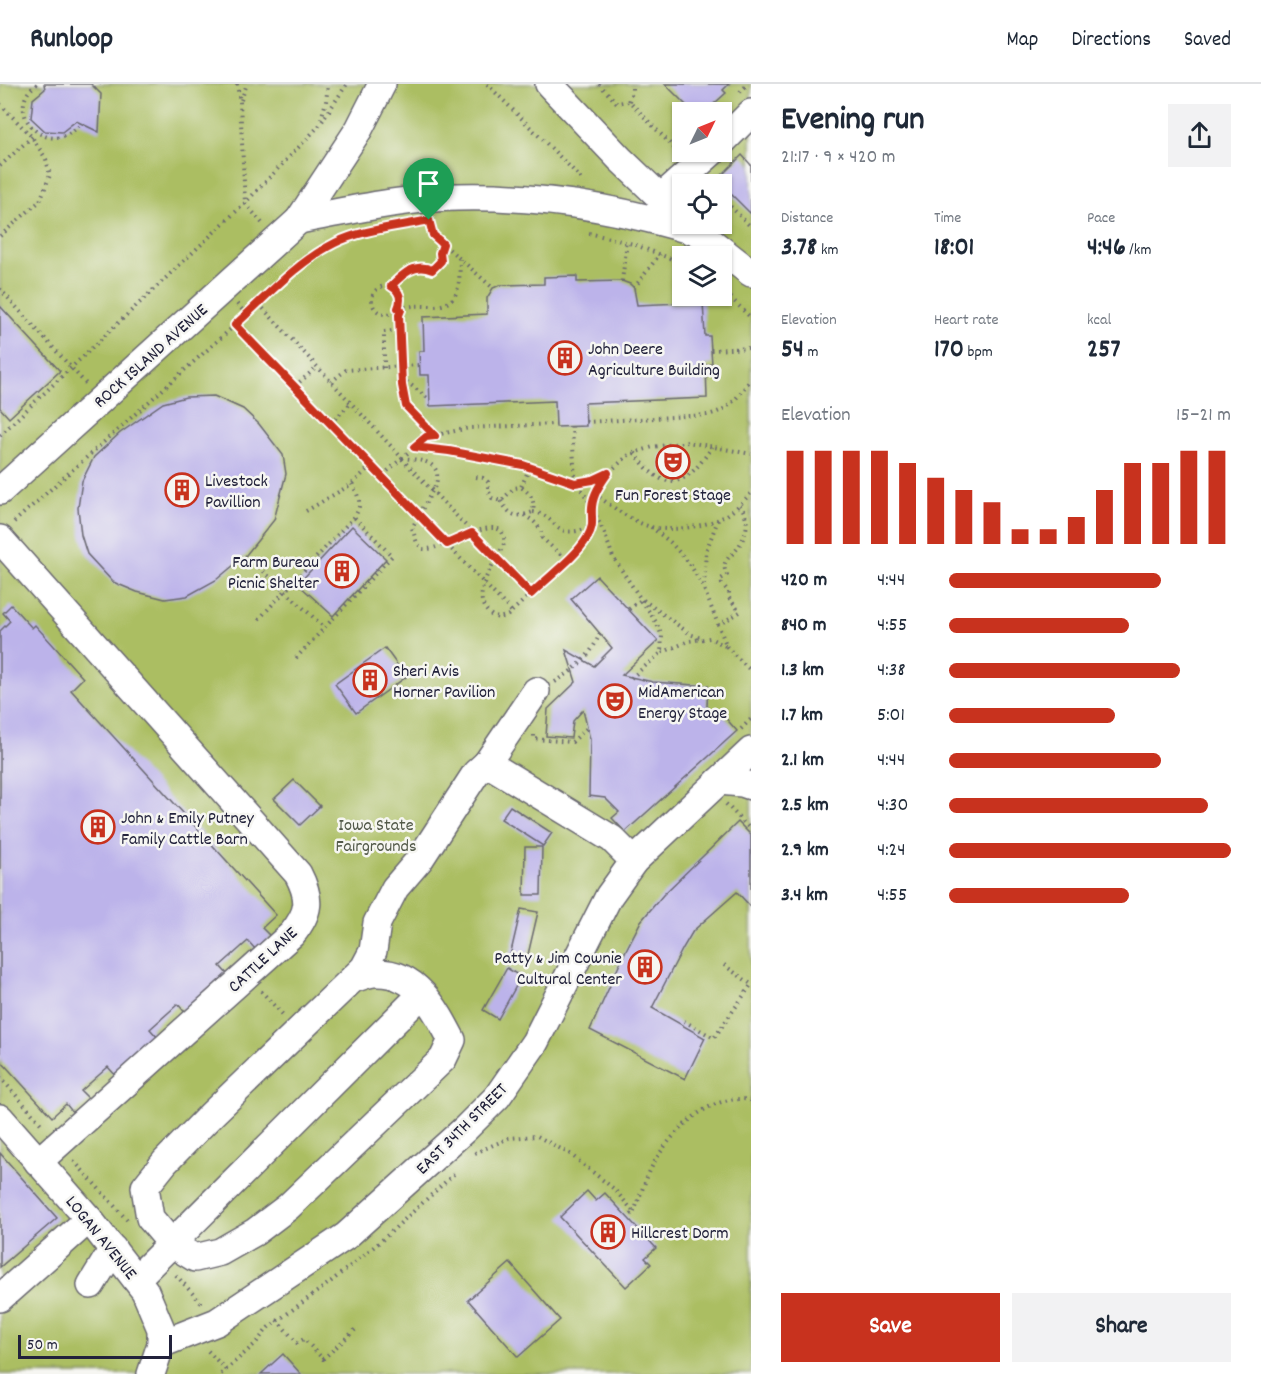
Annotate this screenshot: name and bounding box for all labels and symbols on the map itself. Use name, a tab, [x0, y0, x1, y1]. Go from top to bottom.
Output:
north arrow	[672, 102, 732, 162]
pin	[403, 158, 454, 220]
street label: ROCK ISLAND AVENUE	[89, 299, 214, 415]
place label: John Deere Agriculture Building	[588, 338, 720, 384]
building icon: John Deere Agriculture Building	[547, 340, 583, 376]
theatre icon: Fun Forest Stage	[655, 444, 691, 480]
place label: Livestock Pavillion	[205, 470, 268, 516]
building icon: Livestock Pavillion	[164, 472, 200, 508]
place label: Fun Forest Stage	[615, 484, 731, 509]
place label: Farm Bureau Picnic Shelter	[228, 551, 319, 597]
building icon: Farm Bureau Picnic Shelter	[324, 553, 360, 589]
place label: Sheri Avis Horner Pavilion	[393, 660, 495, 706]
building icon: Sheri Avis Horner Pavilion	[352, 662, 388, 698]
place label: MidAmerican Energy Stage	[638, 681, 727, 727]
theatre icon: MidAmerican Energy Stage	[597, 683, 633, 719]
place label: John & Emily Putney Family Cattle Barn	[121, 807, 255, 853]
building icon: John & Emily Putney Family Cattle Barn	[80, 809, 116, 845]
park label: Iowa State Fairgrounds	[335, 814, 417, 860]
street label: CATTLE LANE	[223, 922, 304, 1000]
place label: Patty & Jim Cownie Cultural Center	[494, 947, 622, 993]
building icon: Patty & Jim Cownie Cultural Center	[627, 949, 663, 985]
street label: EAST 34TH STREET	[411, 1078, 514, 1181]
street label: LOGAN AVENUE	[58, 1191, 142, 1286]
building icon: Hillcrest Dorm	[590, 1214, 626, 1250]
place label: Hillcrest Dorm	[631, 1222, 729, 1247]
scale bar	[18, 1332, 172, 1360]

